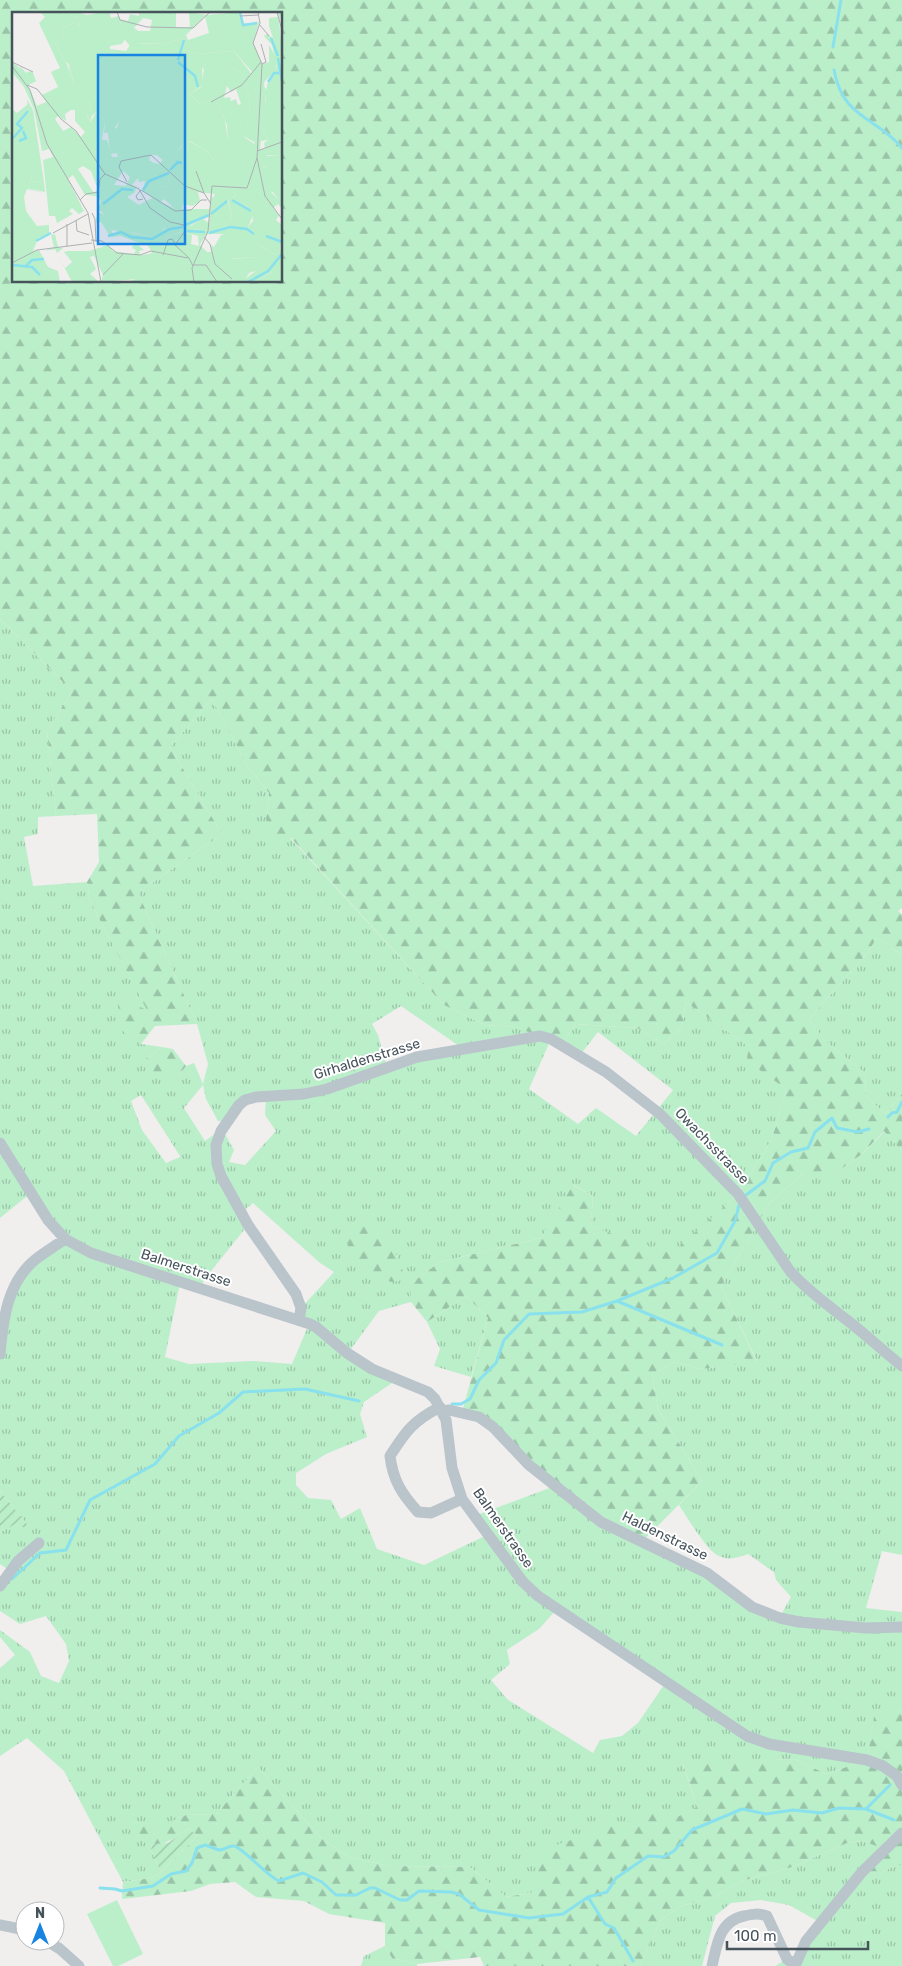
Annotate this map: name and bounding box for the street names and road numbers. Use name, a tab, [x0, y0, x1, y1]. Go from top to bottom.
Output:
street label: Girhaldenstrasse	[312, 1035, 422, 1083]
street label: Owachsstrasse	[671, 1104, 753, 1188]
street label: Balmerstrasse	[139, 1245, 233, 1291]
street label: Balmerstrasse	[469, 1485, 537, 1571]
street label: Haldenstrasse	[619, 1508, 711, 1564]

